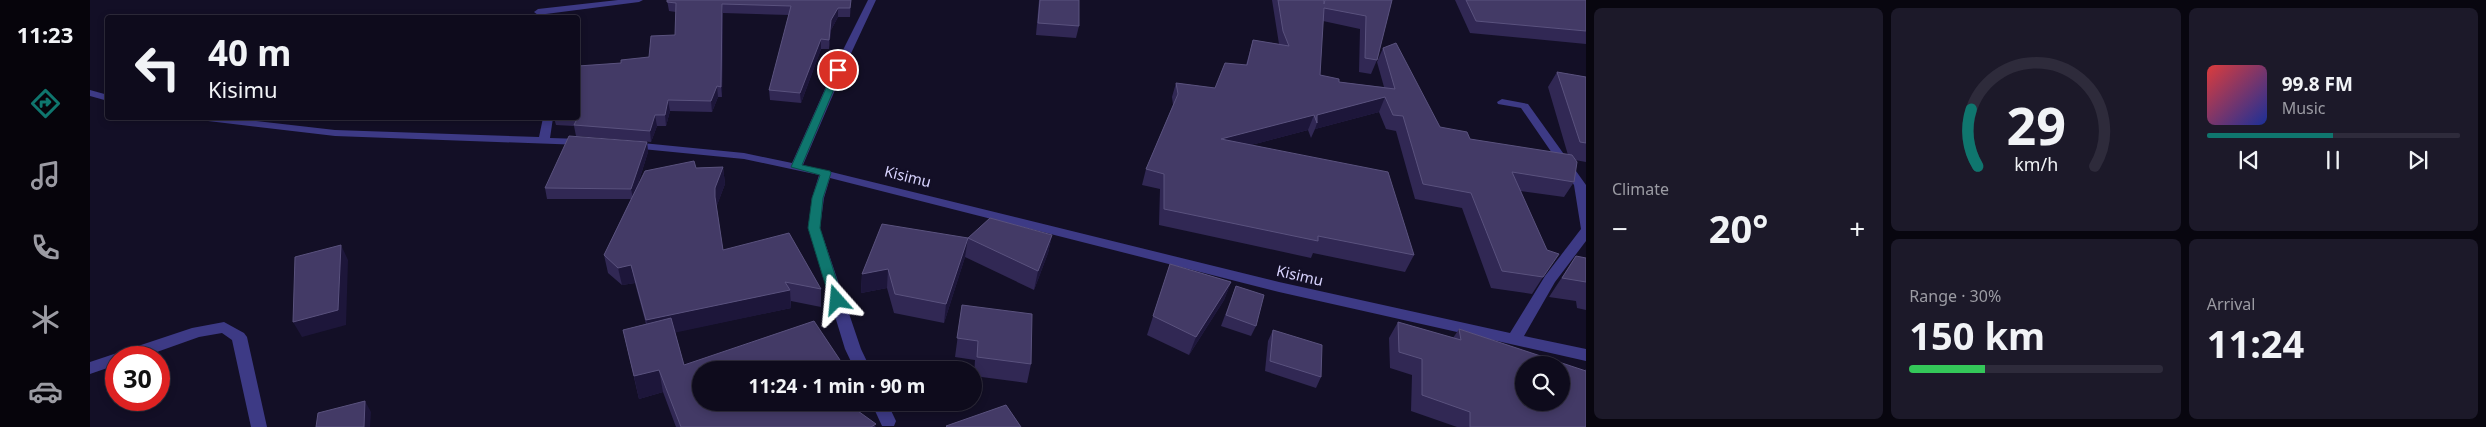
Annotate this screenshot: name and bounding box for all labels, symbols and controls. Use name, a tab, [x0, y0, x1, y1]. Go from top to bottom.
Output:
text: 11:23	[17, 19, 73, 49]
text: 40 m	[208, 29, 291, 76]
icon: left	[125, 35, 190, 100]
pin	[817, 49, 859, 91]
icon: arrive	[824, 56, 852, 84]
text: 99.8 FM	[2282, 71, 2353, 97]
text: Kisimu	[208, 74, 278, 104]
icon: directions	[28, 86, 63, 121]
text: 29	[2006, 89, 2066, 160]
text: Music	[2282, 97, 2326, 119]
icon: previous	[2235, 146, 2263, 174]
icon: pause	[2319, 146, 2347, 174]
icon: next	[2404, 146, 2432, 174]
text: km/h	[2014, 152, 2058, 176]
icon: music	[28, 158, 63, 193]
street label: Kisimu	[883, 161, 933, 191]
text: Climate	[1612, 178, 1669, 200]
text: 20°	[1709, 202, 1768, 254]
text: −	[1612, 209, 1628, 247]
text: +	[1849, 209, 1865, 247]
icon: phone	[28, 230, 63, 265]
street label: Kisimu	[1275, 260, 1325, 290]
position arrow	[810, 273, 862, 325]
text: Range · 30%	[1909, 285, 2001, 307]
text: Arrival	[2207, 293, 2255, 315]
icon: climate	[28, 302, 63, 337]
text: 150 km	[1909, 309, 2045, 361]
text: 11:24	[2207, 317, 2304, 369]
speed limit sign: 30	[105, 346, 170, 411]
map controls	[1515, 356, 1570, 411]
button: search	[1515, 356, 1570, 411]
text: 11:24 · 1 min · 90 m	[749, 373, 925, 399]
icon: car	[28, 374, 63, 409]

